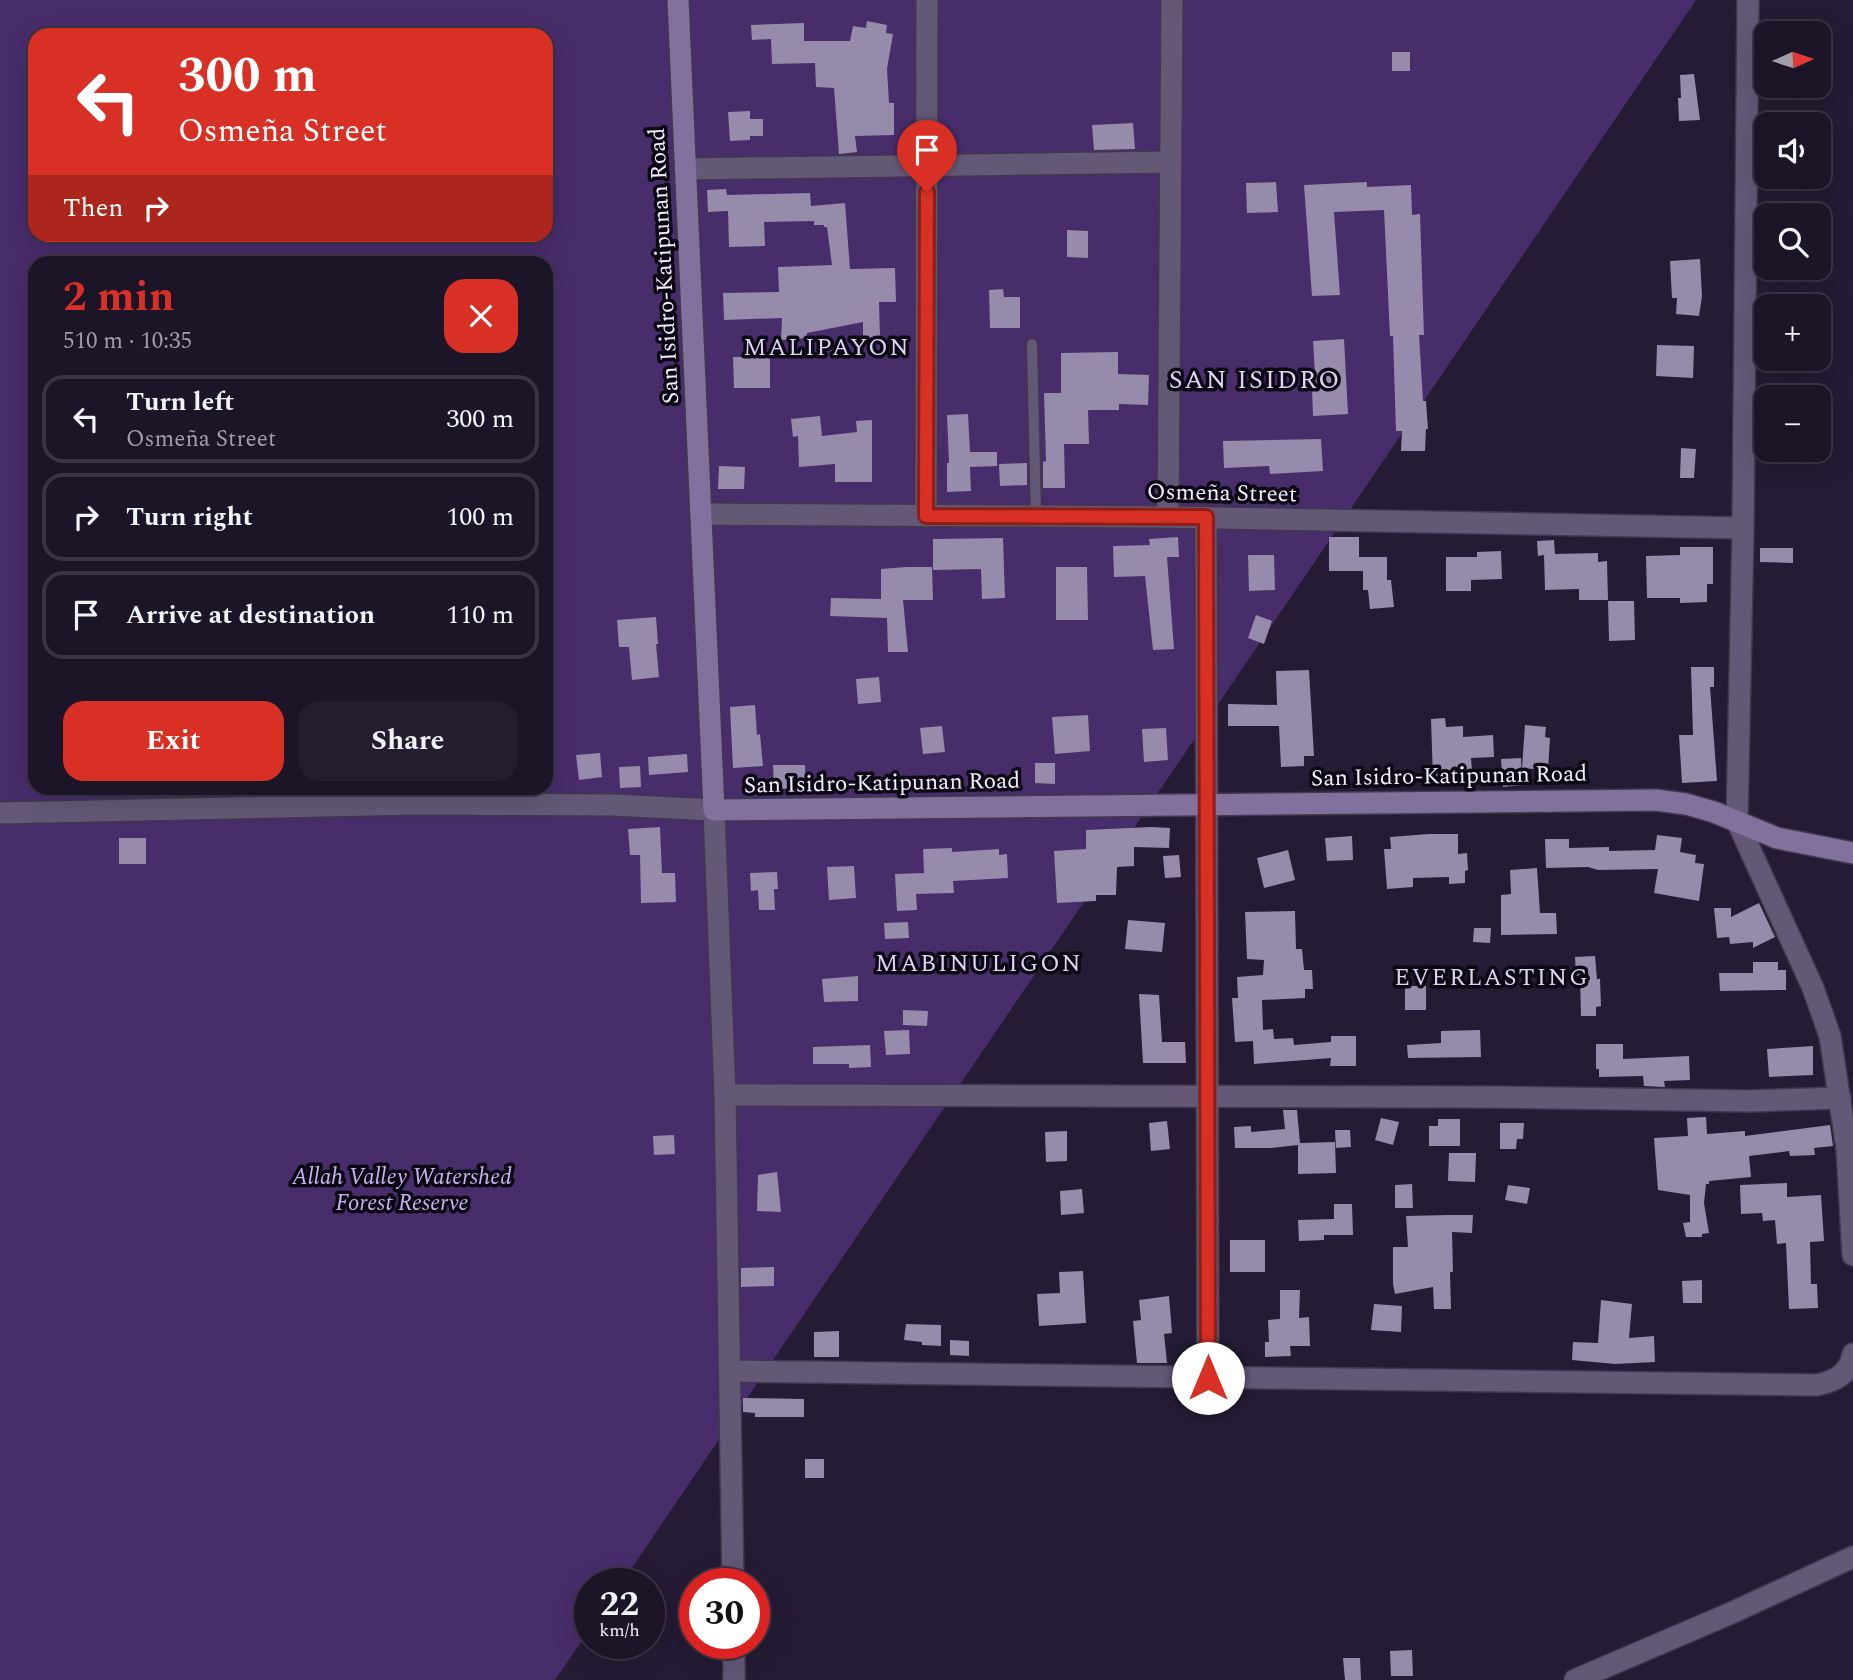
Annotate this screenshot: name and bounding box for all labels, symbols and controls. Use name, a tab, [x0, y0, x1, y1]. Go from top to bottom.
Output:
north arrow	[1754, 21, 1830, 98]
map controls	[1754, 21, 1831, 462]
text: 300 m	[178, 39, 317, 114]
icon: left	[63, 56, 154, 147]
text: Osmeña Street	[178, 107, 387, 156]
button: sound	[1754, 112, 1831, 189]
pin	[897, 120, 957, 192]
street label: San Isidro-Katipunan Road	[640, 127, 689, 405]
icon: arrive	[908, 131, 946, 169]
text: Then	[63, 188, 123, 228]
icon: right	[137, 189, 175, 227]
button: search	[1754, 203, 1831, 280]
text: 2 min	[63, 266, 175, 329]
button: close	[444, 279, 518, 353]
button: +	[1754, 294, 1831, 371]
text: 510 m · 10:35	[63, 324, 192, 359]
district label: MALIPAYON	[743, 330, 911, 366]
district label: SAN ISIDRO	[1169, 360, 1341, 400]
text: Turn left	[126, 382, 234, 422]
button: −	[1754, 385, 1831, 462]
text: 300 m	[446, 399, 514, 439]
icon: left	[67, 400, 105, 438]
text: Osmeña Street	[126, 422, 276, 457]
street label: Osmeña Street	[1147, 475, 1297, 512]
text: Turn right	[126, 497, 253, 537]
text: 100 m	[446, 497, 514, 537]
icon: right	[67, 498, 105, 536]
text: Arrive at destination	[126, 595, 375, 635]
text: 110 m	[446, 595, 514, 635]
icon: arrive	[67, 596, 105, 634]
button: Exit	[63, 701, 284, 781]
button: Share	[298, 701, 518, 781]
street label: San Isidro-Katipunan Road	[1310, 757, 1588, 796]
street label: San Isidro-Katipunan Road	[743, 764, 1021, 803]
district label: MABINULIGON	[875, 946, 1083, 982]
district label: EVERLASTING	[1394, 960, 1590, 996]
park label: Allah Valley Watershed Forest Reserve	[291, 1160, 512, 1221]
position arrow	[1171, 1341, 1245, 1415]
speed limit sign: 30	[679, 1568, 770, 1659]
text: 22	[600, 1578, 639, 1631]
text: km/h	[599, 1617, 640, 1644]

